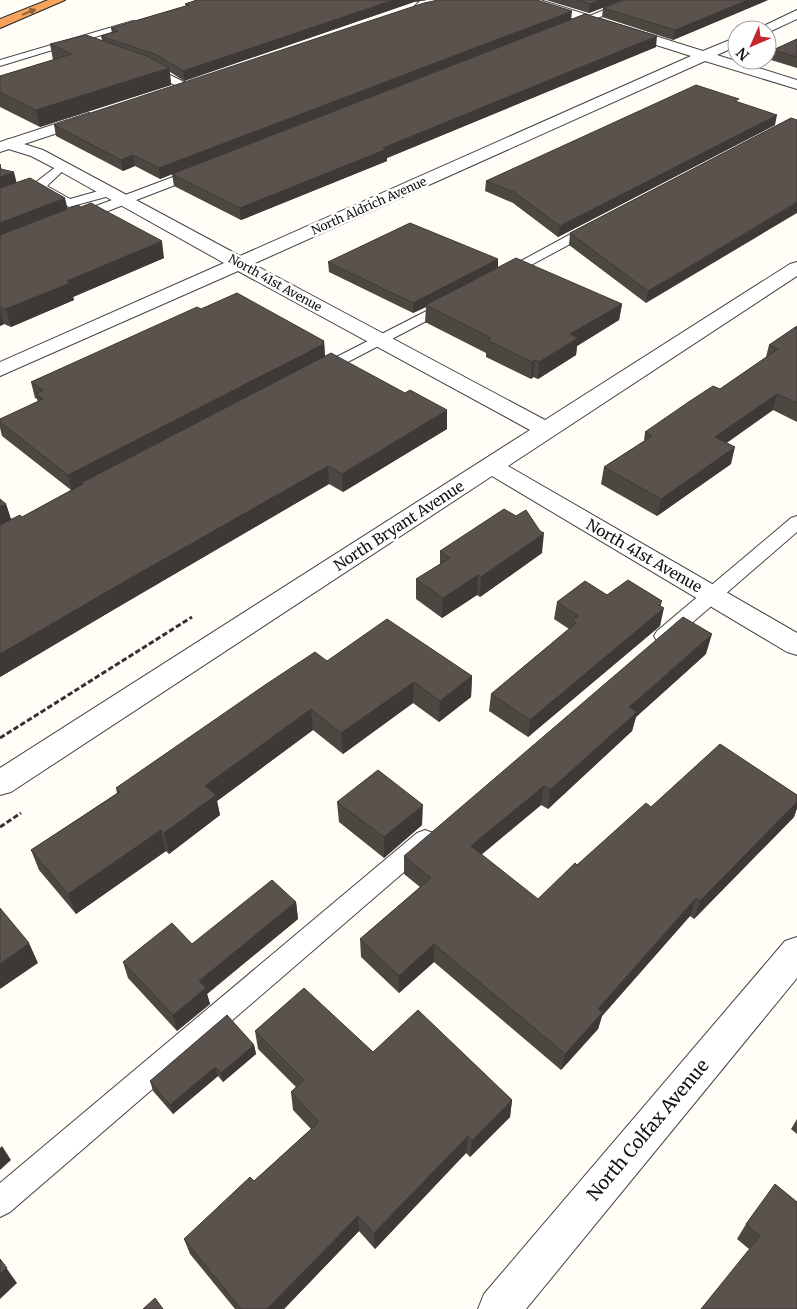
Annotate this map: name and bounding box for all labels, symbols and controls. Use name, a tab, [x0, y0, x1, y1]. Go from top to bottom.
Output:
one-way arrow	[22, 8, 37, 16]
north arrow	[727, 20, 777, 70]
text: N	[733, 44, 753, 64]
street label: North Aldrich Avenue	[309, 173, 429, 238]
street label: North 41st Avenue	[226, 251, 325, 314]
street label: North Bryant Avenue	[330, 476, 468, 575]
street label: North 41st Avenue	[583, 515, 706, 596]
street label: North Colfax Avenue	[582, 1054, 714, 1205]

